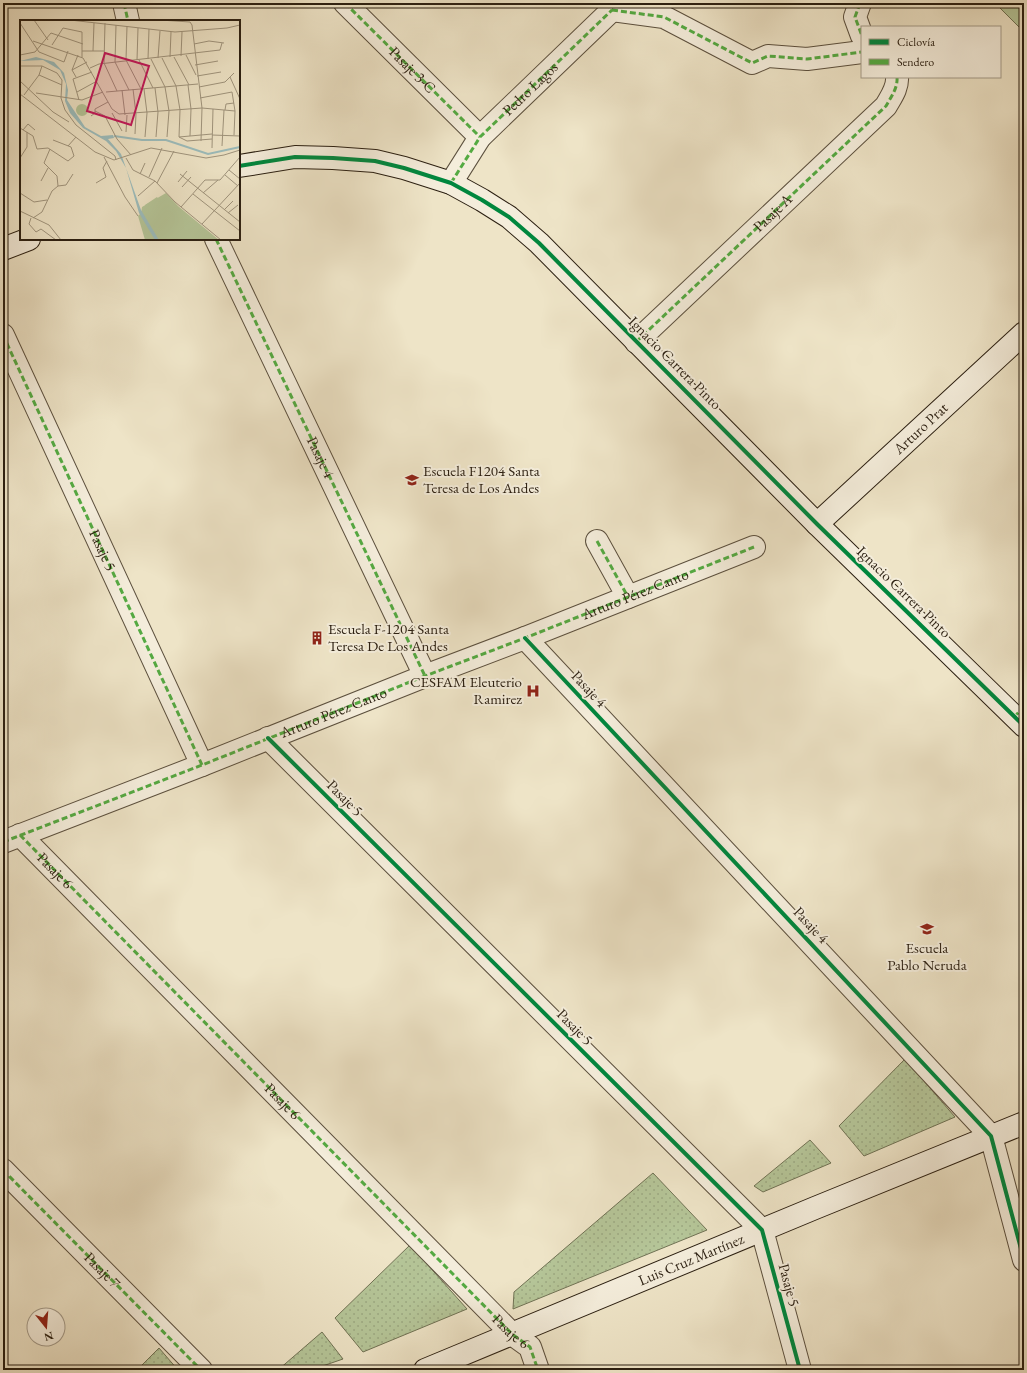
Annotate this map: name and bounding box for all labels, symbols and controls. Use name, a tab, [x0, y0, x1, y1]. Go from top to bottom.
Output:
inset map	[20, 20, 240, 240]
legend	[861, 26, 1001, 78]
text: Ciclovía	[897, 34, 935, 50]
street label: Pasaje 3-C	[385, 42, 440, 97]
text: Sendero	[897, 54, 934, 70]
street label: Pedro Lagos	[498, 57, 562, 119]
street label: Pasaje A	[749, 189, 796, 236]
street label: Ignacio Carrera Pinto	[625, 312, 726, 413]
street label: Arturo Prat	[888, 398, 952, 459]
street label: Pasaje 4	[303, 433, 339, 482]
place label: Escuela F1204 Santa Teresa de Los Andes	[423, 461, 540, 497]
school or university icon: Escuela F1204 Santa Teresa de Los Andes	[404, 472, 420, 488]
street label: Pasaje 5	[85, 526, 121, 574]
street label: Ignacio Carrera Pinto	[853, 542, 956, 642]
street label: Arturo Pérez Canto	[578, 564, 691, 624]
place label: Escuela F-1204 Santa Teresa De Los Andes	[328, 619, 449, 655]
building icon: Escuela F-1204 Santa Teresa De Los Andes	[309, 630, 325, 646]
street label: Pasaje 4	[568, 666, 612, 712]
place label: CESFAM Eleuterio Ramirez	[410, 672, 522, 708]
street label: Arturo Pérez Canto	[276, 682, 389, 742]
hospital icon: CESFAM Eleuterio Ramirez	[525, 683, 541, 699]
street label: Pasaje 5	[323, 775, 368, 820]
street label: Pasaje 6	[33, 848, 78, 892]
street label: Pasaje 4	[790, 902, 834, 948]
school or university icon: Escuela Pablo Neruda	[919, 921, 935, 937]
place label: Escuela Pablo Neruda	[887, 938, 967, 974]
street label: Pasaje 5	[553, 1004, 598, 1049]
street label: Pasaje 6	[261, 1079, 305, 1123]
street label: Luis Cruz Martínez	[635, 1229, 747, 1289]
street label: Pasaje 7	[80, 1248, 125, 1293]
street label: Pasaje 5	[775, 1261, 804, 1308]
north arrow	[26, 1307, 66, 1347]
street label: Pasaje 6	[488, 1309, 533, 1352]
text: N	[43, 1329, 55, 1345]

